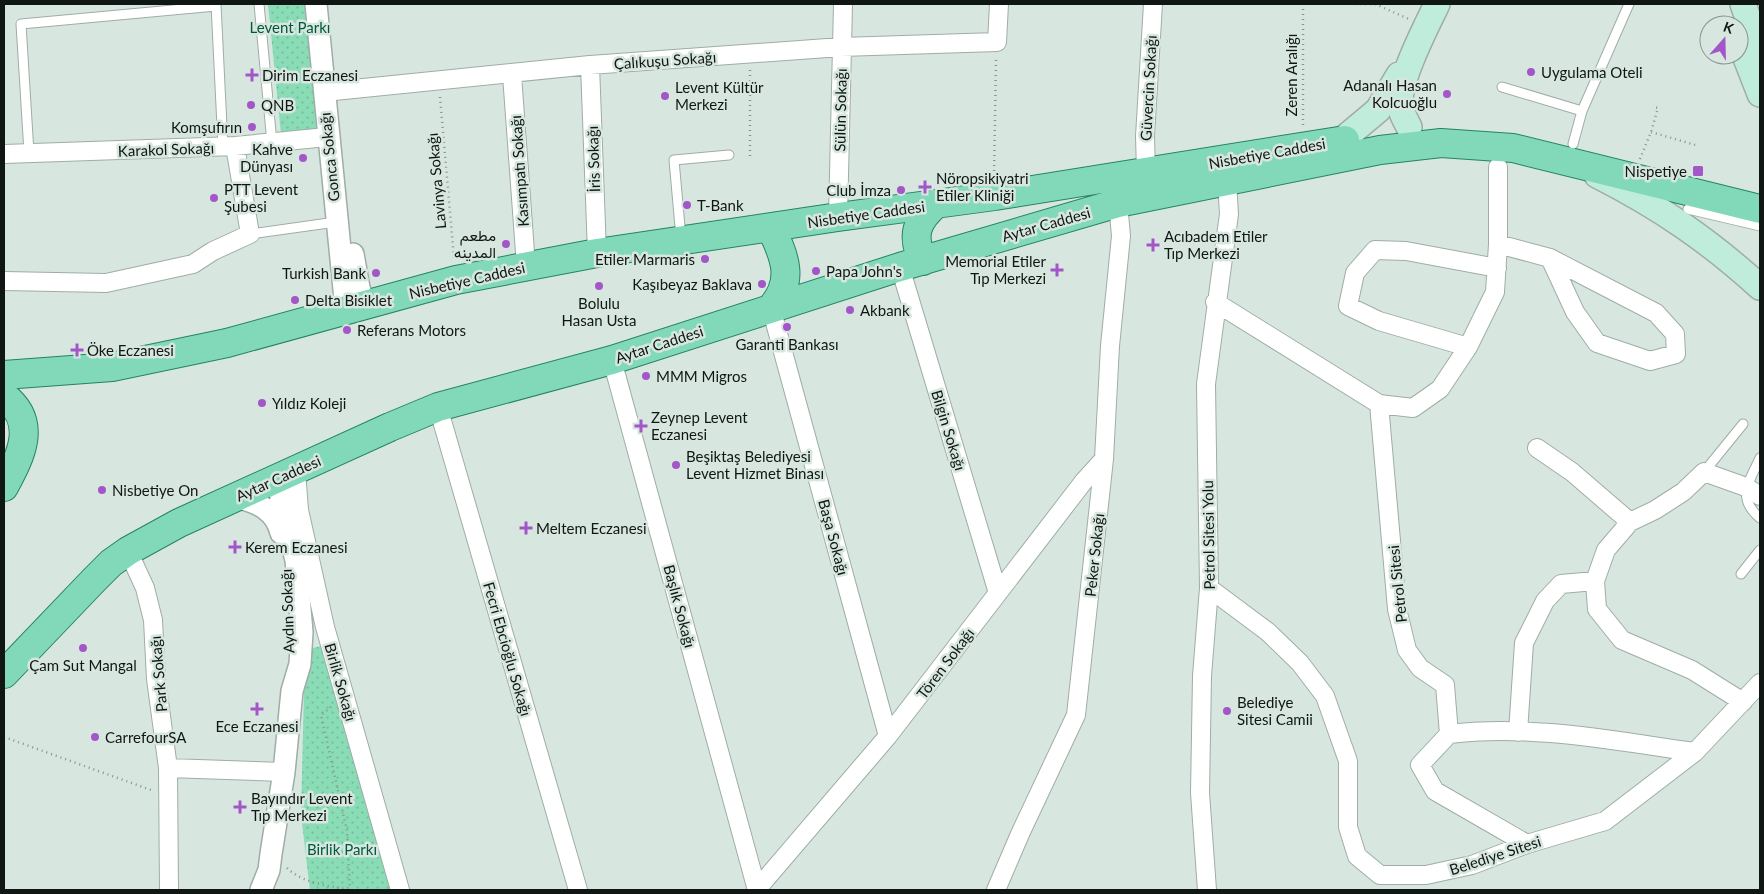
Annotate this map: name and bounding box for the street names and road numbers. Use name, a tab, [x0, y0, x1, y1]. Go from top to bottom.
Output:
street label: Zeren Aralığı	[1282, 34, 1300, 116]
street label: Güvercin Sokağı	[1136, 35, 1160, 141]
street label: Çalıkuşu Sokağı	[613, 47, 717, 73]
street label: Sülün Sokağı	[830, 68, 850, 152]
street label: Gonca Sokağı	[315, 112, 343, 202]
street label: Kasımpatı Sokağı	[506, 115, 532, 227]
street label: İris Sokağı	[583, 125, 603, 193]
street label: Lavinya Sokağı	[423, 132, 449, 230]
street label: Nisbetiye Caddesi	[1207, 134, 1327, 172]
street label: Karakol Sokağı	[118, 138, 214, 160]
street label: Nisbetiye Caddesi	[806, 197, 926, 231]
street label: Aytar Caddesi	[1000, 203, 1092, 245]
street label: Nisbetiye Caddesi	[407, 258, 527, 302]
street label: Aytar Caddesi	[613, 321, 705, 367]
street label: Bilgin Sokağı	[928, 388, 970, 472]
street label: Aytar Caddesi	[233, 451, 323, 505]
street label: Petrol Sitesi Yolu	[1198, 480, 1218, 590]
street label: Başa Sokağı	[815, 497, 853, 577]
street label: Peker Sokağı	[1081, 512, 1107, 598]
street label: Petrol Sitesi	[1384, 544, 1410, 624]
street label: Başlık Sokağı	[660, 563, 700, 649]
street label: Aydın Sokağı	[277, 569, 297, 653]
street label: Fecri Ebcioğlu Sokağı	[480, 580, 536, 718]
street label: Tören Sokağı	[913, 624, 977, 702]
street label: Park Sokağı	[146, 635, 170, 713]
street label: Birlik Sokağı	[321, 641, 361, 723]
street label: Belediye Sitesi	[1447, 832, 1543, 878]

